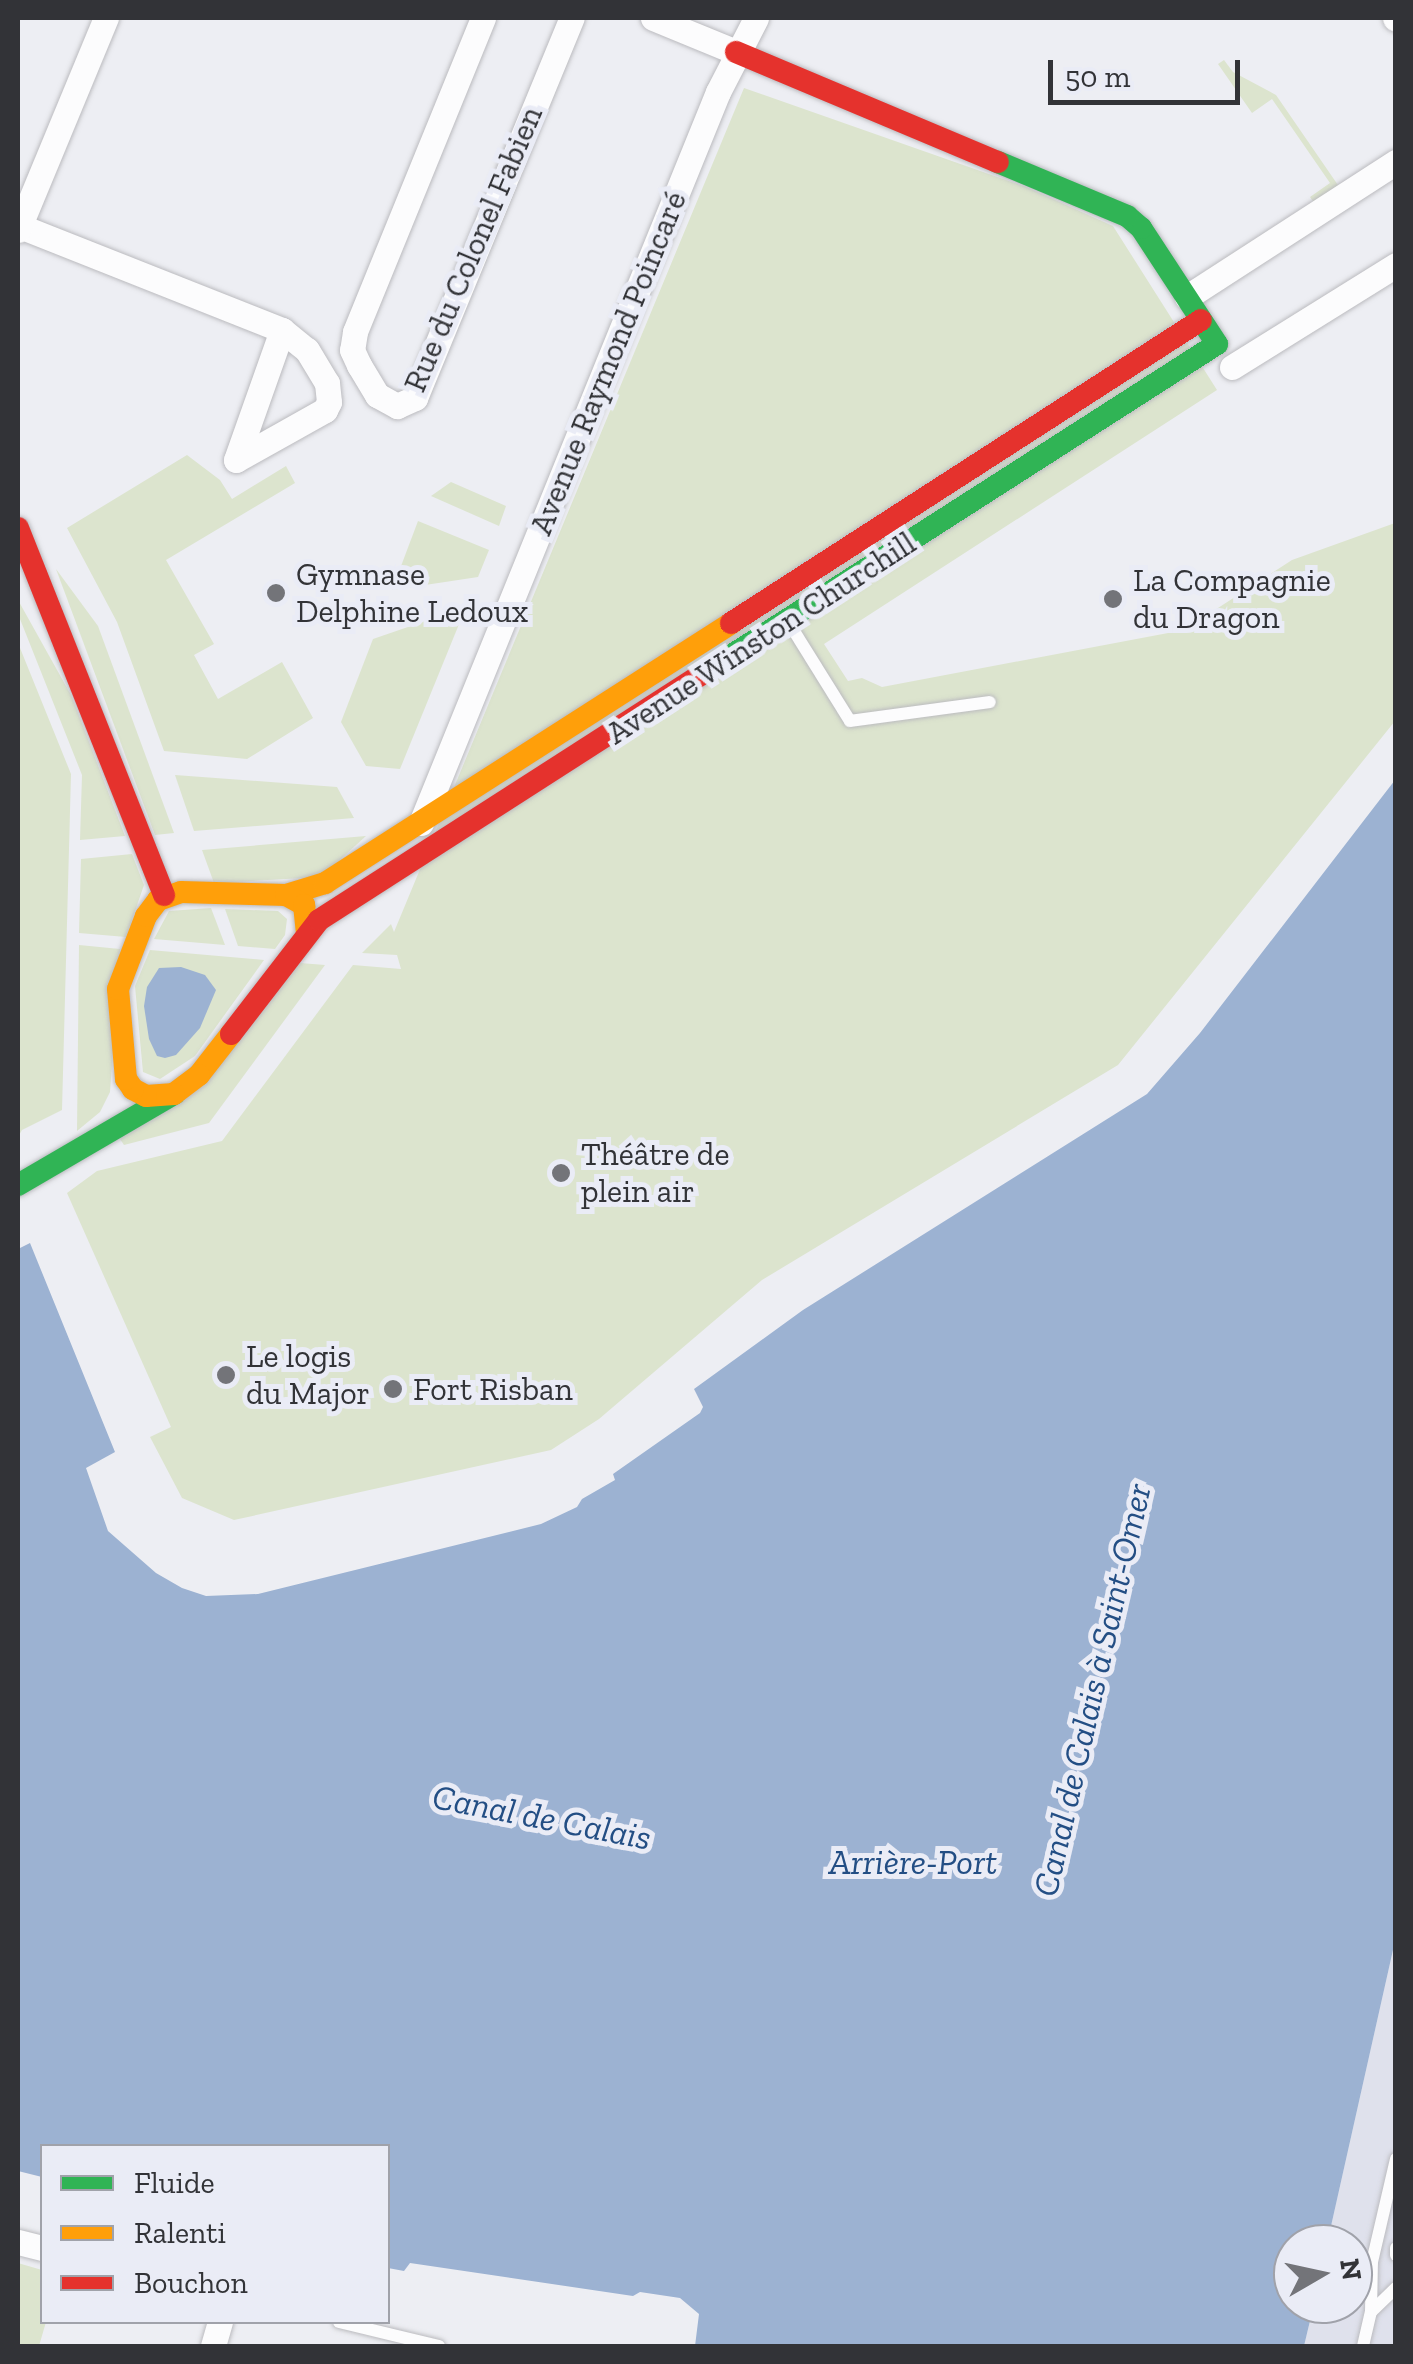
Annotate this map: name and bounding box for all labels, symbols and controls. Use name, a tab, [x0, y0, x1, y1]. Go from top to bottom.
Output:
scale bar	[1053, 40, 1246, 102]
text: 50 m	[1065, 59, 1130, 95]
street label: Rue du Colonel Fabien	[395, 101, 551, 397]
street label: Avenue Raymond Poincaré	[521, 186, 695, 540]
street label: Avenue Winston Churchill	[599, 523, 923, 753]
place label: Gymnase Delphine Ledoux	[296, 556, 528, 631]
place label: La Compagnie du Dragon	[1133, 562, 1331, 637]
marker: Gymnase Delphine Ledoux	[265, 582, 287, 604]
marker: La Compagnie du Dragon	[1102, 588, 1124, 610]
place label: Théâtre de plein air	[581, 1136, 729, 1211]
marker: Théâtre de plein air	[550, 1162, 572, 1184]
place label: Le logis du Major	[246, 1338, 370, 1413]
marker: Le logis du Major	[215, 1364, 237, 1386]
place label: Fort Risban	[413, 1370, 573, 1408]
marker: Fort Risban	[382, 1378, 404, 1400]
water label: Canal de Calais à Saint-Omer	[1024, 1480, 1160, 1900]
water label: Canal de Calais	[429, 1775, 655, 1859]
water label: Arrière-Port	[829, 1841, 997, 1883]
legend	[40, 2144, 390, 2324]
text: Fluide	[134, 2165, 215, 2201]
text: Ralenti	[134, 2215, 226, 2251]
north arrow	[1273, 2224, 1373, 2324]
text: N	[1333, 2256, 1369, 2283]
text: Bouchon	[134, 2265, 248, 2301]

